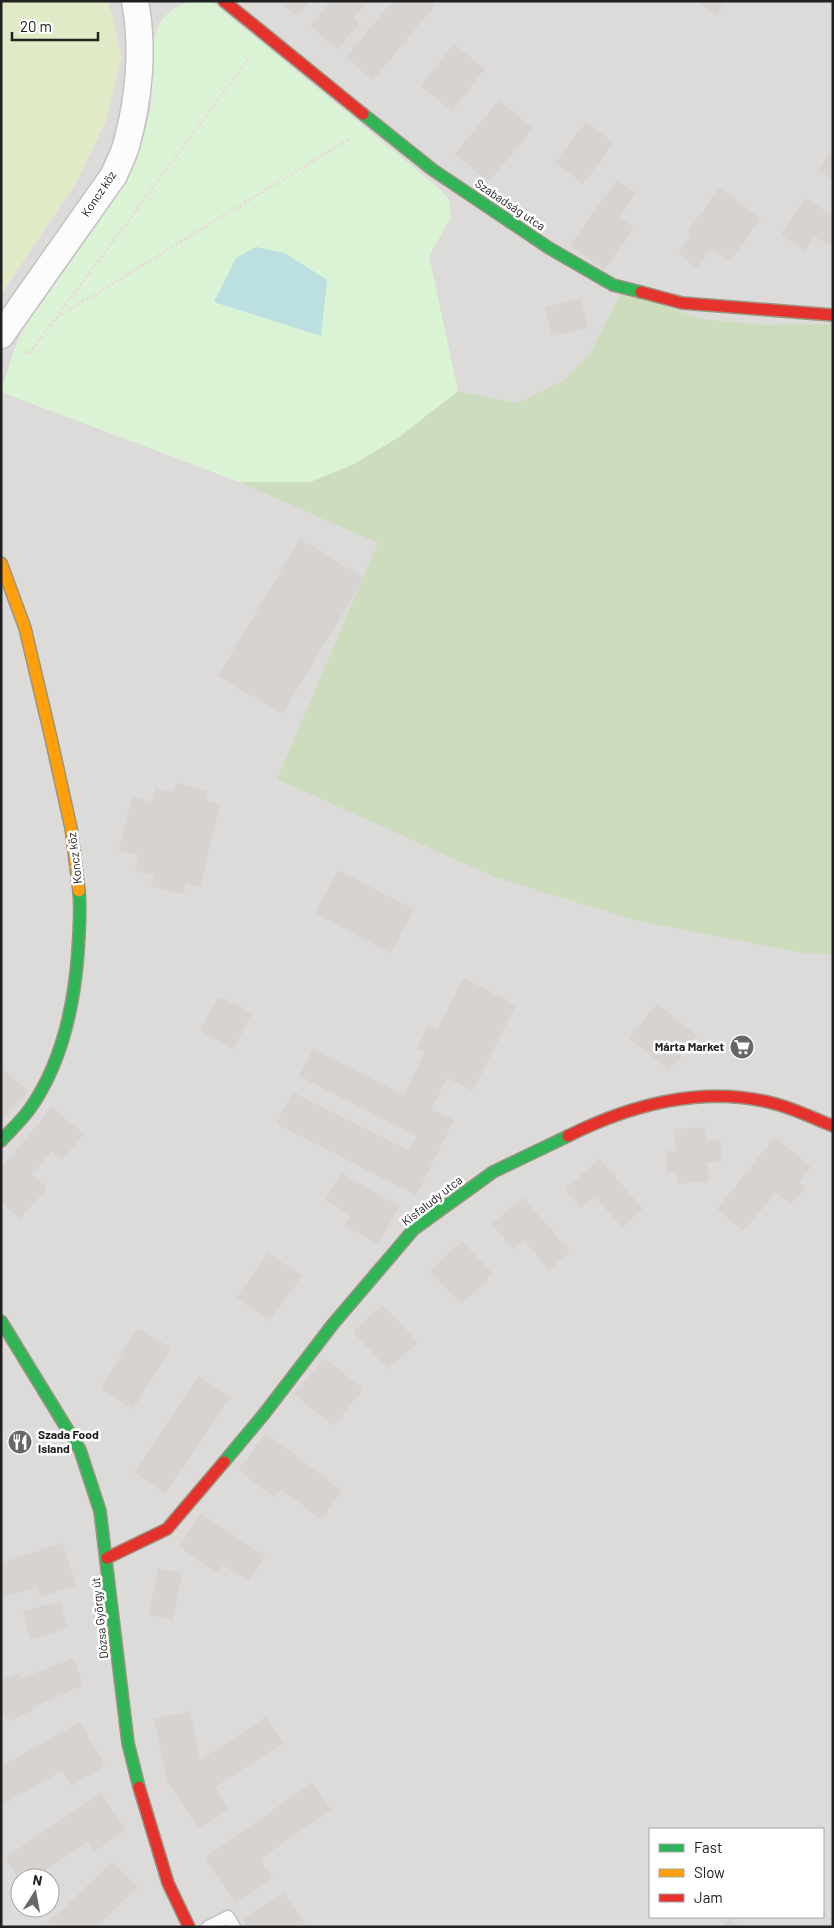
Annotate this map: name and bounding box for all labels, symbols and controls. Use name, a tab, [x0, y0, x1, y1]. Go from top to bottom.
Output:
scale bar	[12, 10, 99, 42]
text: 20 m	[20, 17, 52, 35]
street label: Koncz köz	[78, 168, 118, 219]
street label: Szabadság utca	[473, 176, 548, 233]
street label: Koncz köz	[64, 832, 84, 885]
supermarket icon: Márta Market	[729, 1034, 755, 1060]
place label: Márta Market	[655, 1039, 724, 1053]
street label: Kisfaludy utca	[398, 1172, 464, 1228]
place label: Szada Food Island	[38, 1427, 99, 1455]
restaurant icon: Szada Food Island	[7, 1429, 33, 1455]
street label: Dózsa György út	[88, 1577, 110, 1660]
legend	[649, 1828, 824, 1918]
text: Fast	[694, 1838, 722, 1856]
text: Slow	[694, 1863, 725, 1881]
north arrow	[10, 1868, 60, 1918]
text: N	[31, 1871, 44, 1889]
text: Jam	[694, 1888, 723, 1906]

